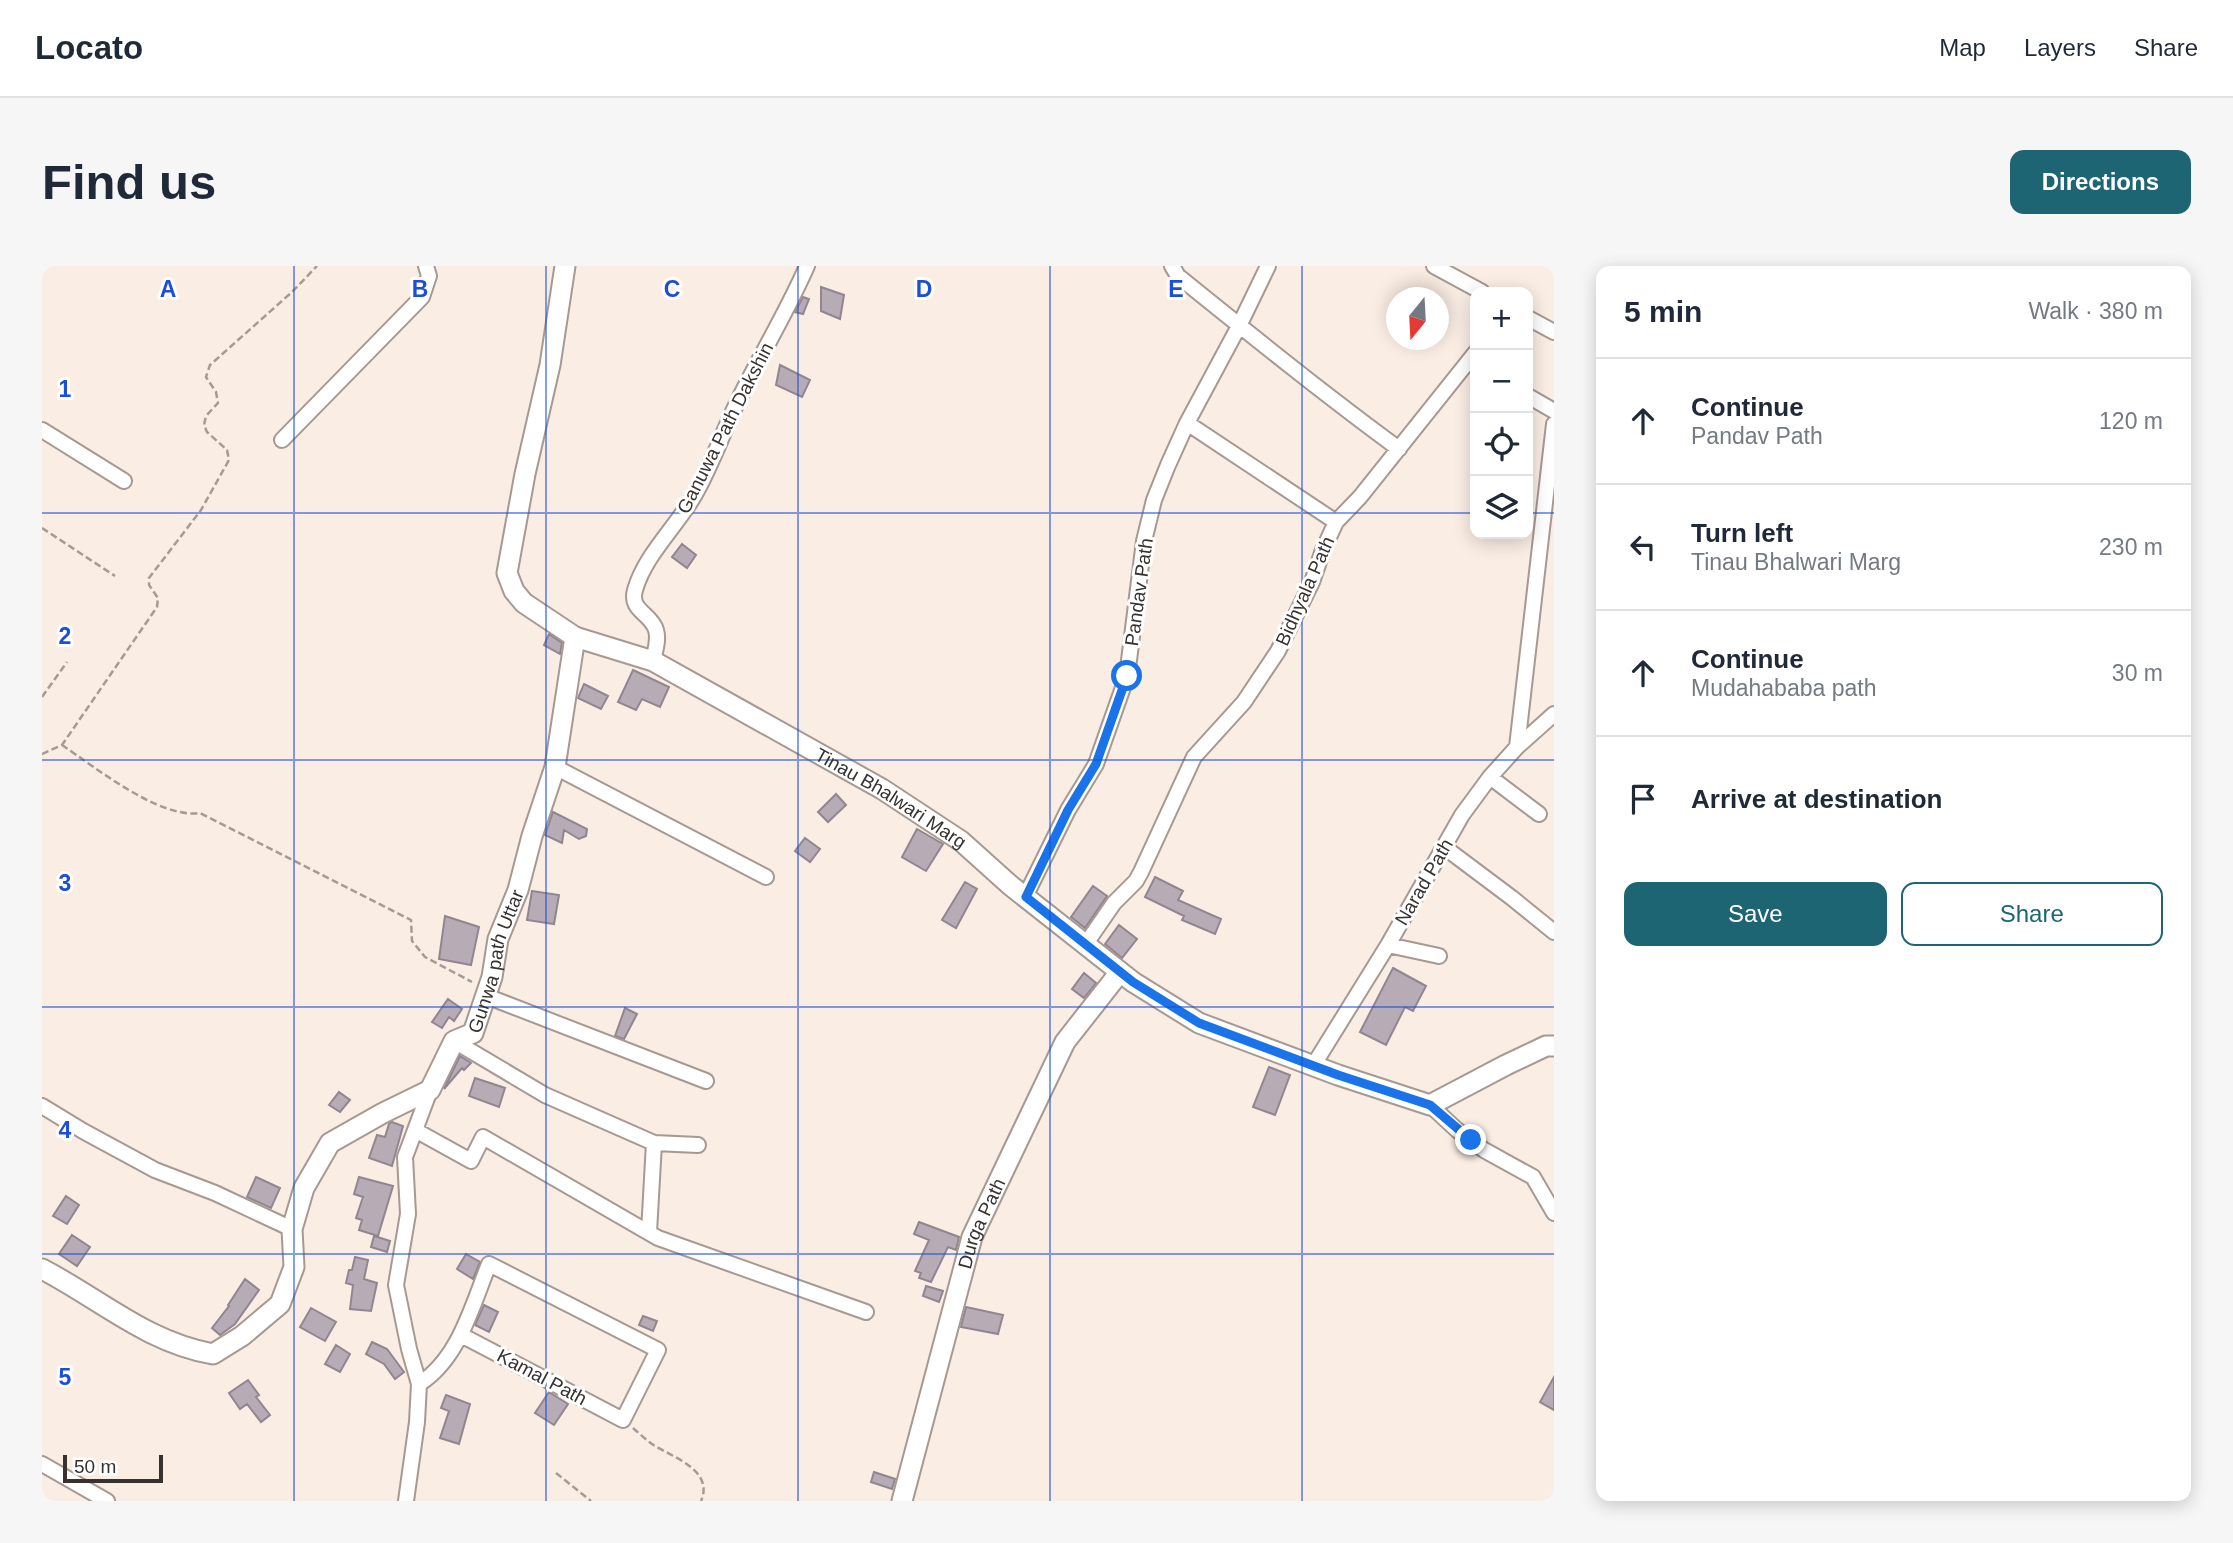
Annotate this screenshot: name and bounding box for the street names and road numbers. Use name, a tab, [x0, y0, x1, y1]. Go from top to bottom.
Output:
street label: Ganuwa Path Dakshin	[673, 339, 777, 517]
street label: Bidhyala Path	[1272, 533, 1338, 649]
street label: Pandav Path	[1121, 537, 1157, 647]
street label: Tinau Bhalwari Marg	[812, 743, 971, 852]
street label: Narad Path	[1391, 835, 1457, 929]
street label: Gunwa path Uttar	[463, 886, 528, 1036]
street label: Durga Path	[954, 1175, 1009, 1271]
street label: Kamal Path	[494, 1345, 590, 1409]

